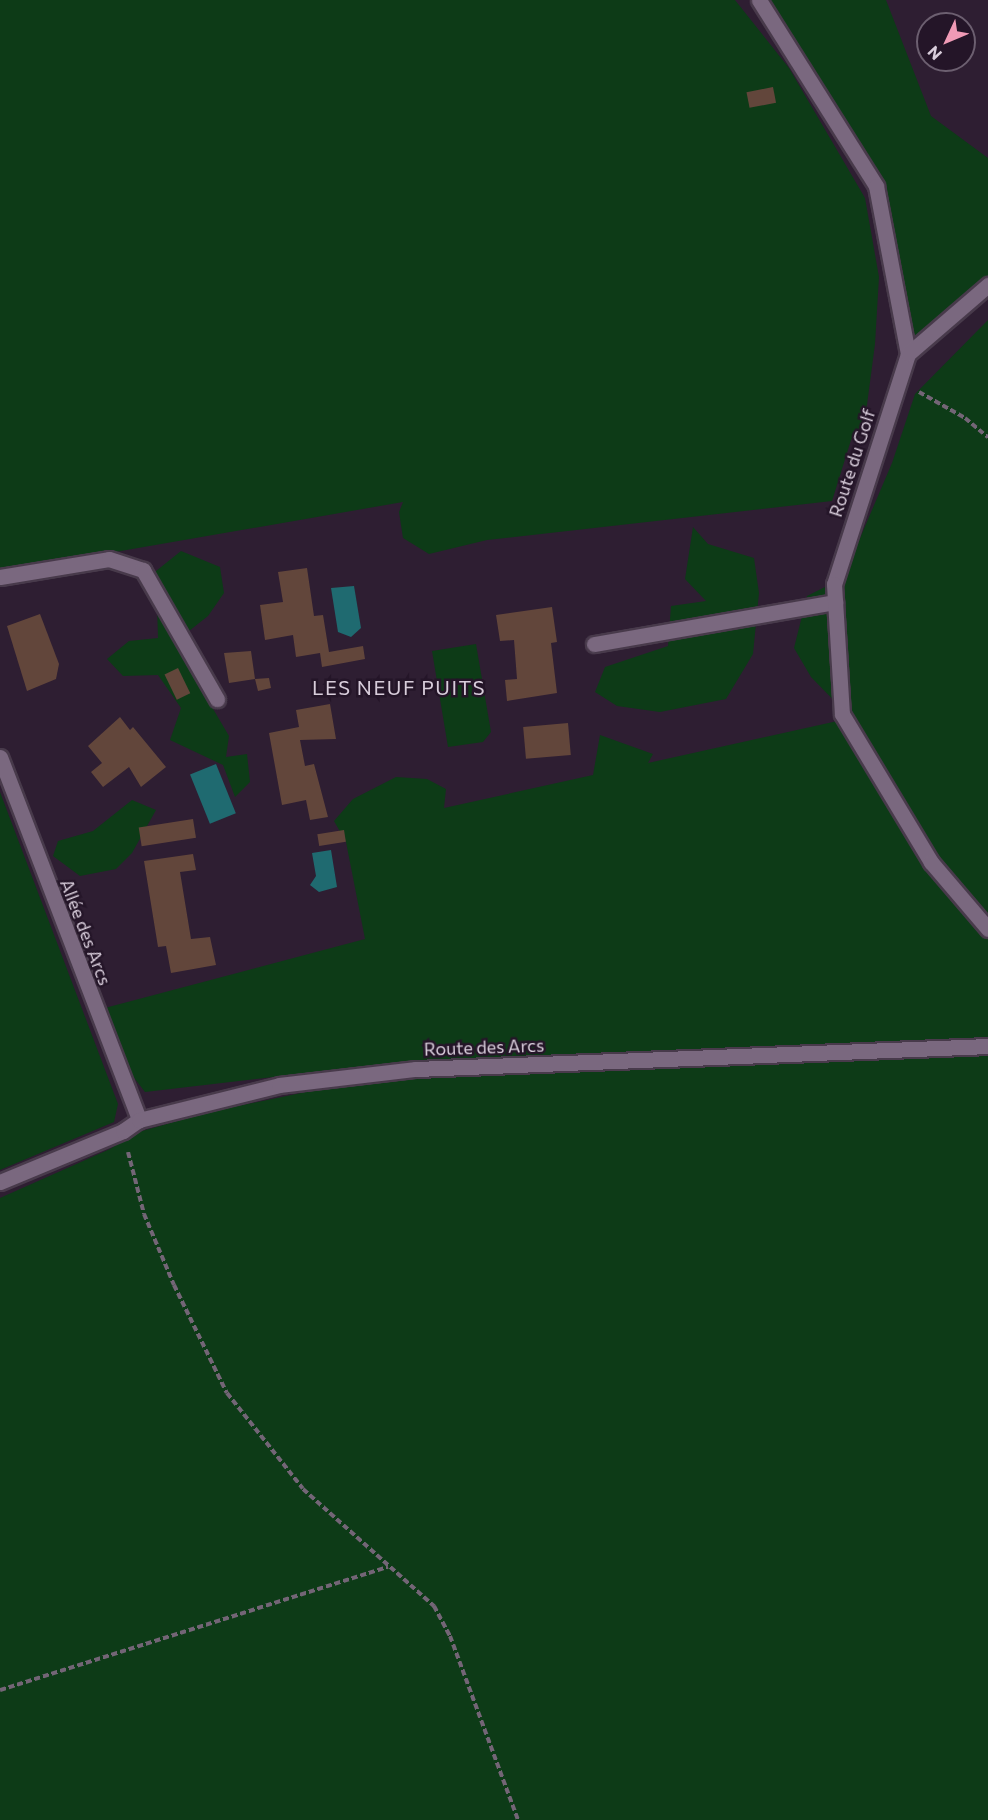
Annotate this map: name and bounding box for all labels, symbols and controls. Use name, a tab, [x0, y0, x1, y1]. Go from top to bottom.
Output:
north arrow	[916, 12, 976, 72]
text: N	[923, 43, 945, 64]
street label: Route du Golf	[824, 406, 880, 520]
district label: LES NEUF PUITS	[312, 675, 486, 699]
street label: Allée des Arcs	[56, 876, 116, 988]
street label: Route des Arcs	[423, 1034, 545, 1060]

